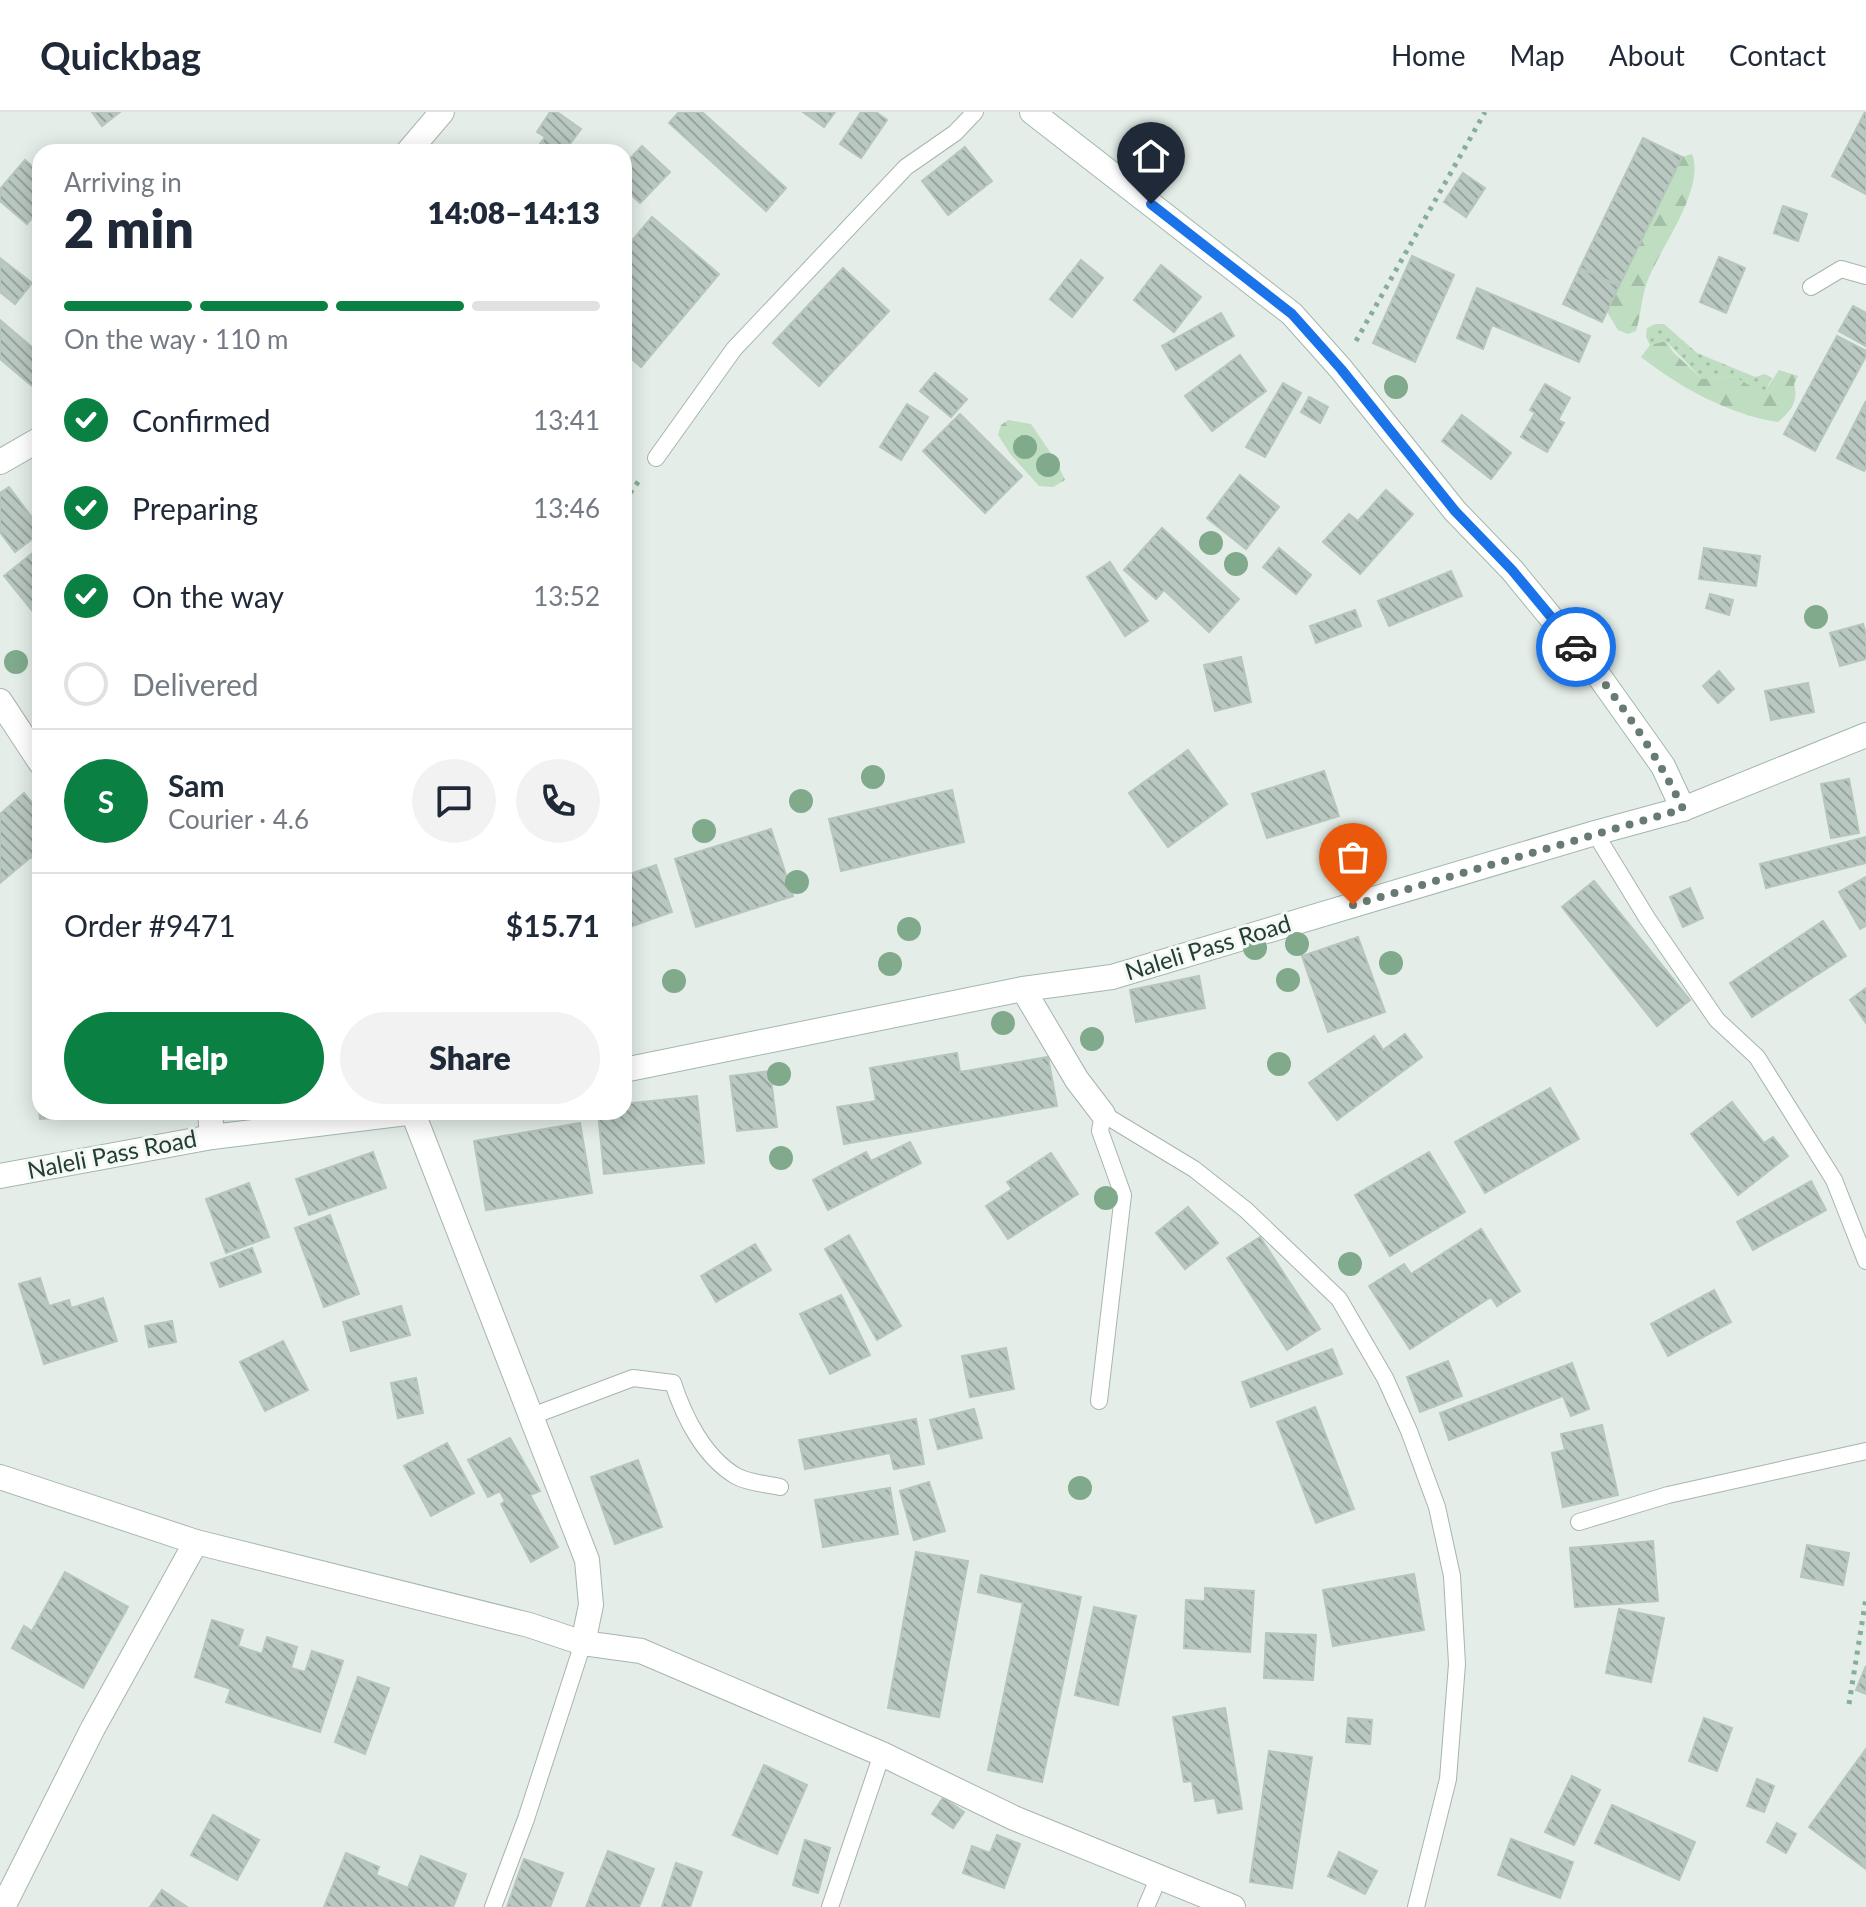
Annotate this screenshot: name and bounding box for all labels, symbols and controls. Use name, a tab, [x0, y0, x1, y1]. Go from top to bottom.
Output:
text: Quickbag	[40, 32, 201, 78]
text: Home	[1391, 38, 1466, 72]
text: Map	[1510, 38, 1565, 72]
text: About	[1609, 38, 1685, 72]
text: Contact	[1729, 38, 1826, 72]
pin	[1117, 122, 1185, 204]
icon: home	[1129, 134, 1173, 178]
text: Arriving in	[64, 166, 182, 198]
text: 14:08–14:13	[427, 194, 600, 230]
text: 2 min	[64, 197, 194, 259]
text: On the way · 110 m	[64, 323, 288, 355]
icon: check	[64, 398, 108, 442]
text: Confirmed	[132, 402, 271, 438]
text: 13:41	[533, 404, 600, 436]
icon: check	[64, 486, 108, 530]
text: Preparing	[132, 490, 258, 526]
text: 13:46	[533, 492, 600, 524]
icon: check	[64, 574, 108, 618]
text: On the way	[132, 578, 284, 614]
text: 13:52	[533, 580, 600, 612]
courier	[1536, 607, 1616, 687]
icon: car	[1554, 625, 1598, 669]
text: Delivered	[132, 666, 259, 702]
button: chat	[412, 759, 496, 843]
button: phone	[516, 759, 600, 843]
text: Sam	[168, 767, 225, 803]
text: S	[98, 783, 114, 819]
text: Courier · 4.6	[168, 803, 309, 835]
pin	[1319, 823, 1387, 905]
icon: bag	[1331, 835, 1375, 879]
text: Order #9471	[64, 907, 236, 943]
text: $15.71	[506, 907, 600, 943]
street label: Naleli Pass Road	[1121, 908, 1294, 986]
button: Help	[64, 1012, 324, 1104]
button: Share	[340, 1012, 600, 1104]
street label: Naleli Pass Road	[25, 1123, 199, 1184]

